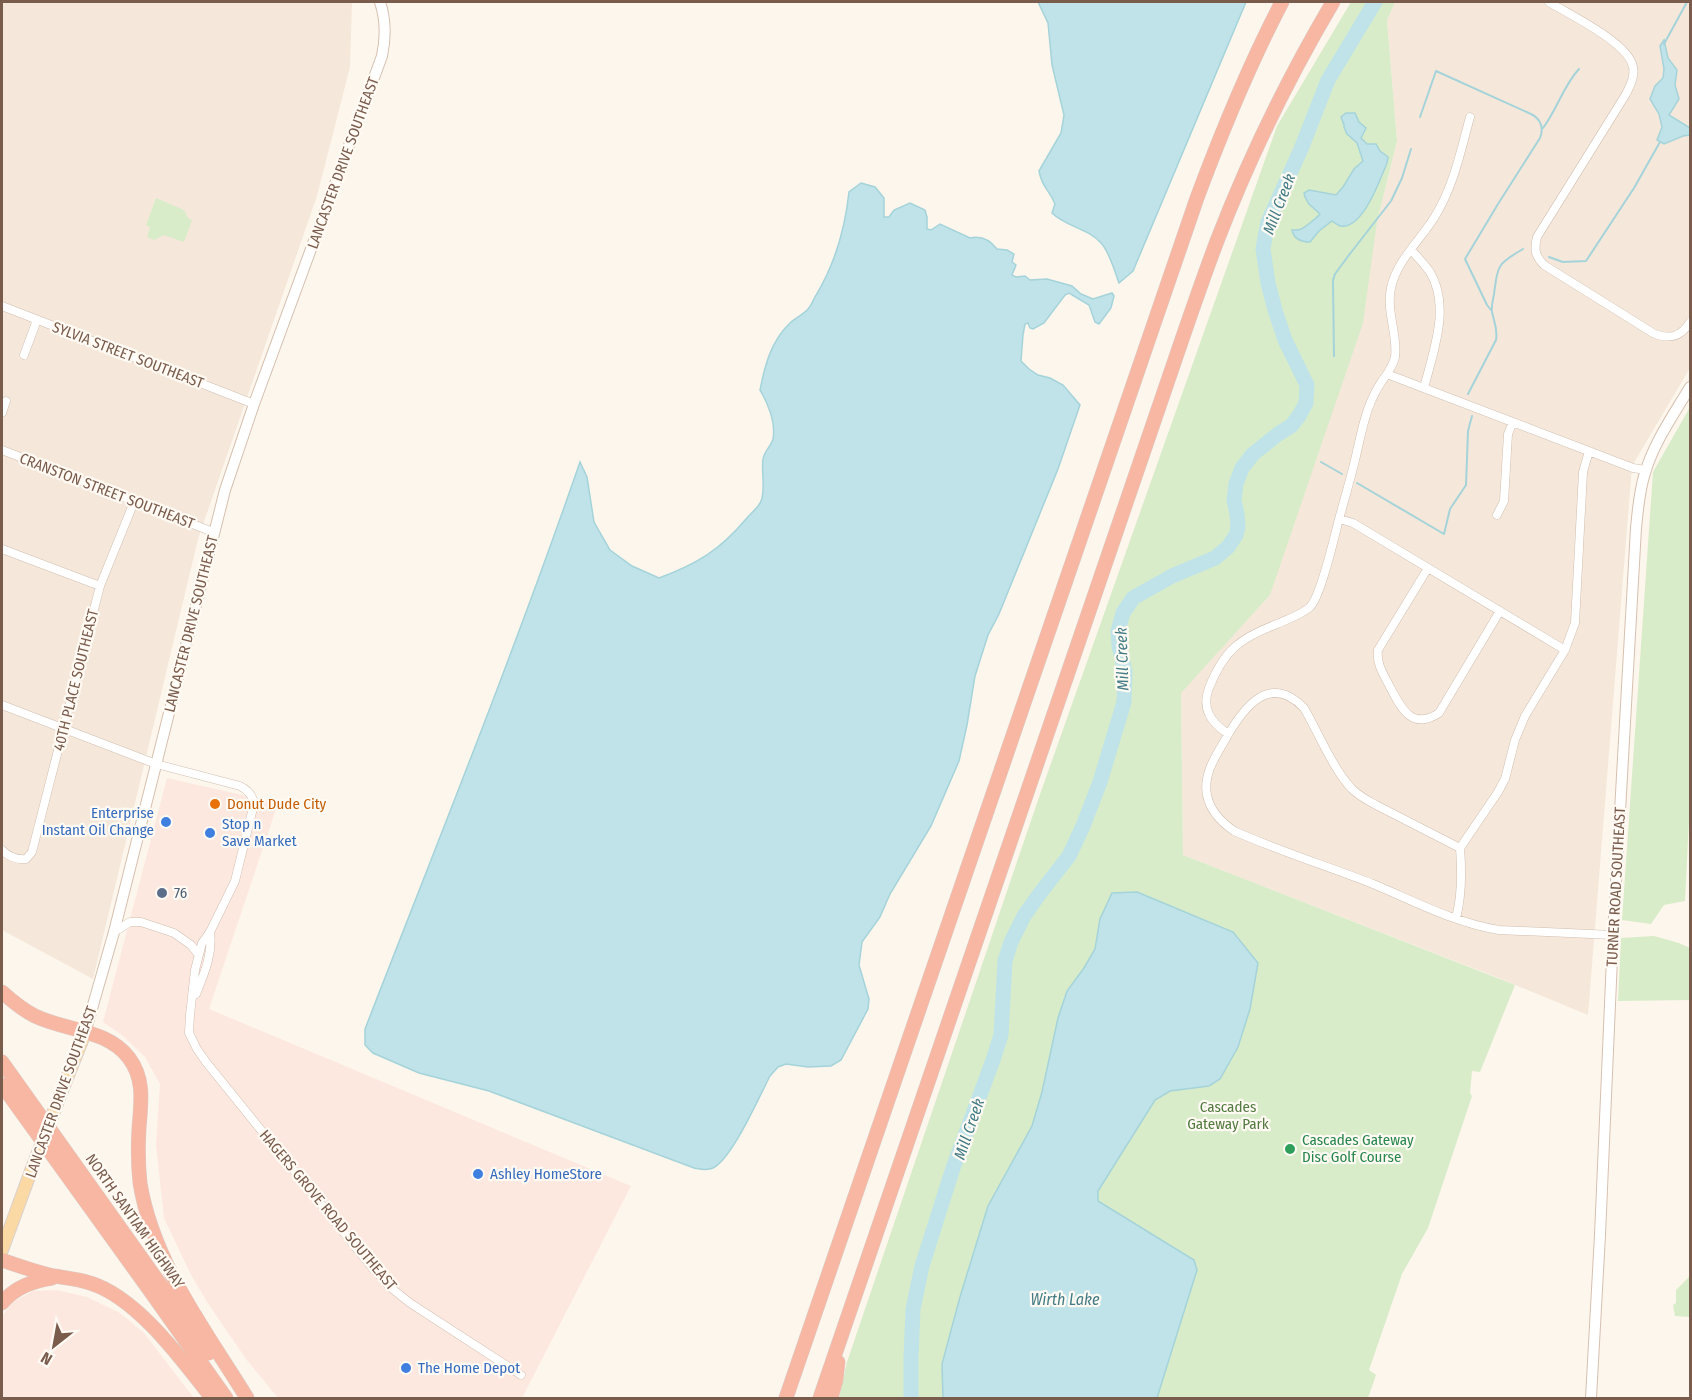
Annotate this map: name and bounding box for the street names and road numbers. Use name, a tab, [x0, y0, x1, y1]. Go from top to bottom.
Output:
street label: LANCASTER DRIVE SOUTHEAST	[303, 75, 383, 251]
street label: SYLVIA STREET SOUTHEAST	[50, 318, 206, 392]
street label: CRANSTON STREET SOUTHEAST	[17, 449, 197, 533]
street label: LANCASTER DRIVE SOUTHEAST	[160, 534, 222, 714]
street label: 40TH PLACE SOUTHEAST	[50, 607, 102, 753]
street label: TURNER ROAD SOUTHEAST	[1603, 807, 1629, 967]
street label: LANCASTER DRIVE SOUTHEAST	[21, 1004, 101, 1180]
street label: HAGERS GROVE ROAD SOUTHEAST	[256, 1126, 400, 1294]
street label: NORTH SANTIAM HIGHWAY	[82, 1150, 189, 1292]

